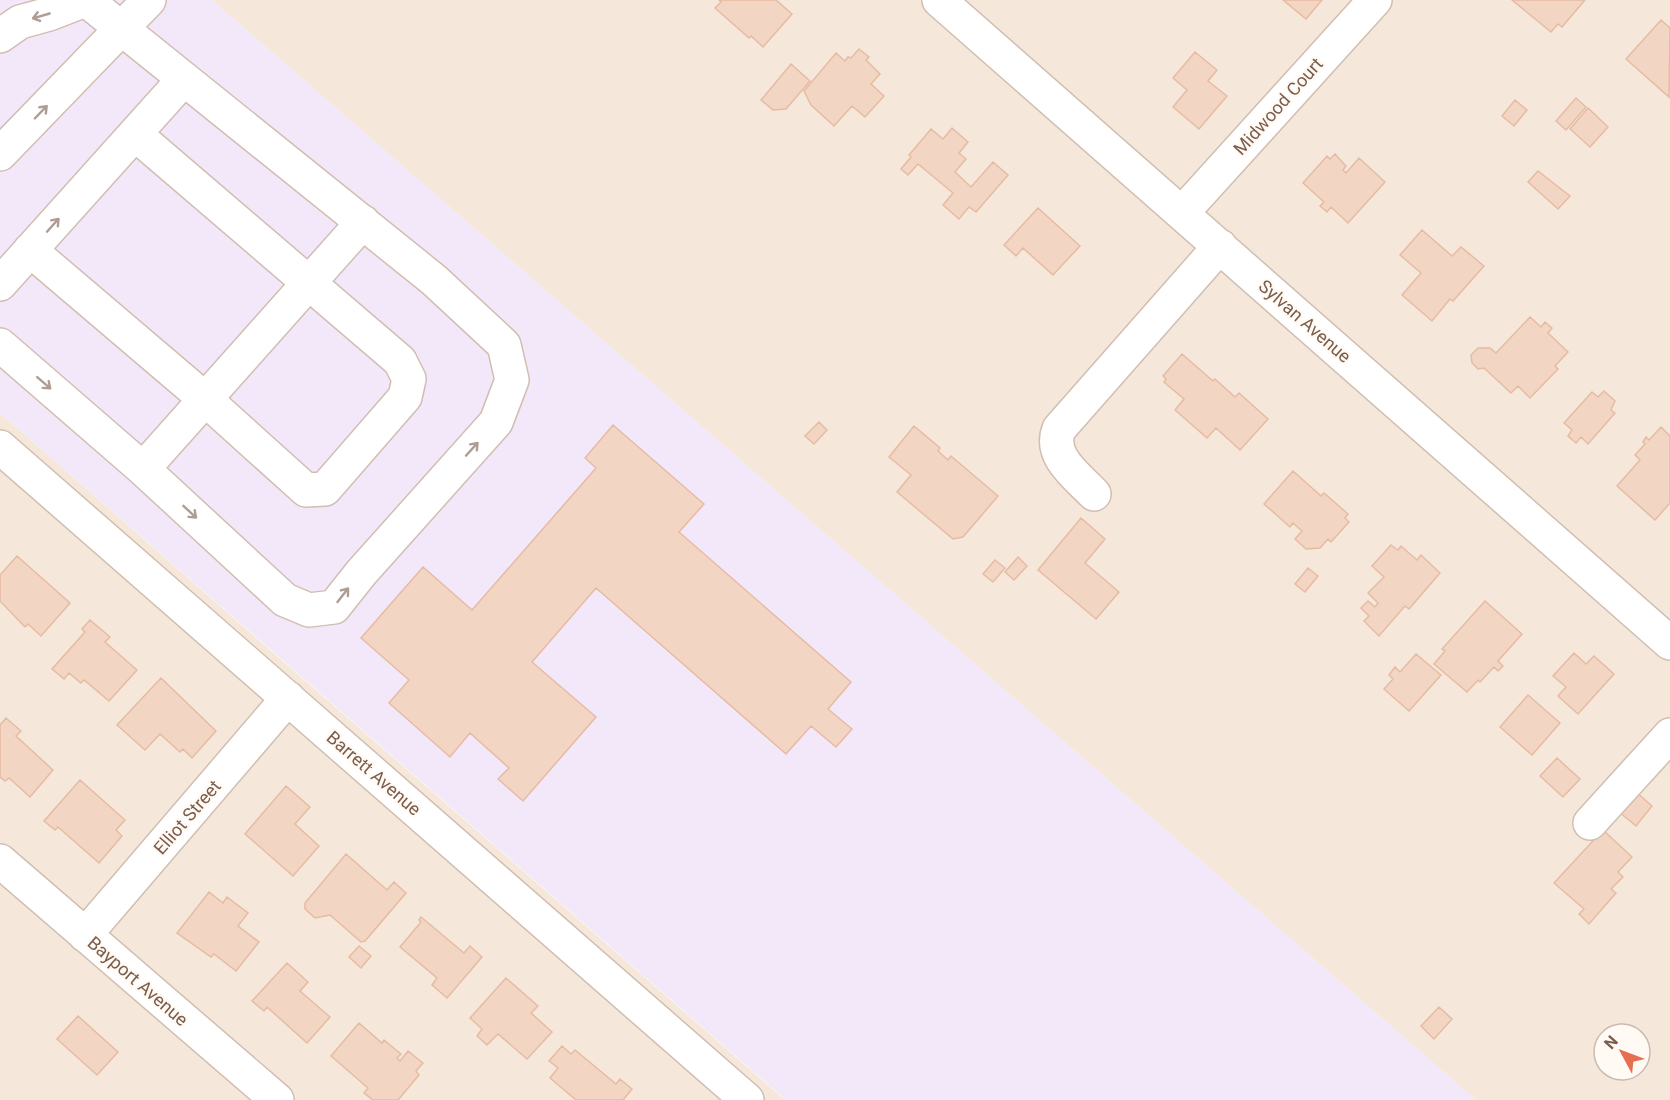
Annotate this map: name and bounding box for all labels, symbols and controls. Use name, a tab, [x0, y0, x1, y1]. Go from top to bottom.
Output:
one-way arrow	[32, 11, 51, 22]
street label: Midwood Court	[1229, 53, 1327, 159]
one-way arrow	[33, 104, 48, 119]
one-way arrow	[46, 217, 60, 232]
street label: Sylvan Avenue	[1255, 275, 1355, 367]
one-way arrow	[36, 376, 51, 390]
one-way arrow	[465, 442, 479, 457]
one-way arrow	[182, 505, 197, 519]
one-way arrow	[337, 588, 350, 604]
street label: Barrett Avenue	[323, 726, 425, 820]
street label: Elliot Street	[149, 776, 225, 858]
street label: Bayport Avenue	[84, 932, 192, 1030]
north arrow	[1592, 1022, 1652, 1082]
text: N	[1600, 1032, 1622, 1053]

